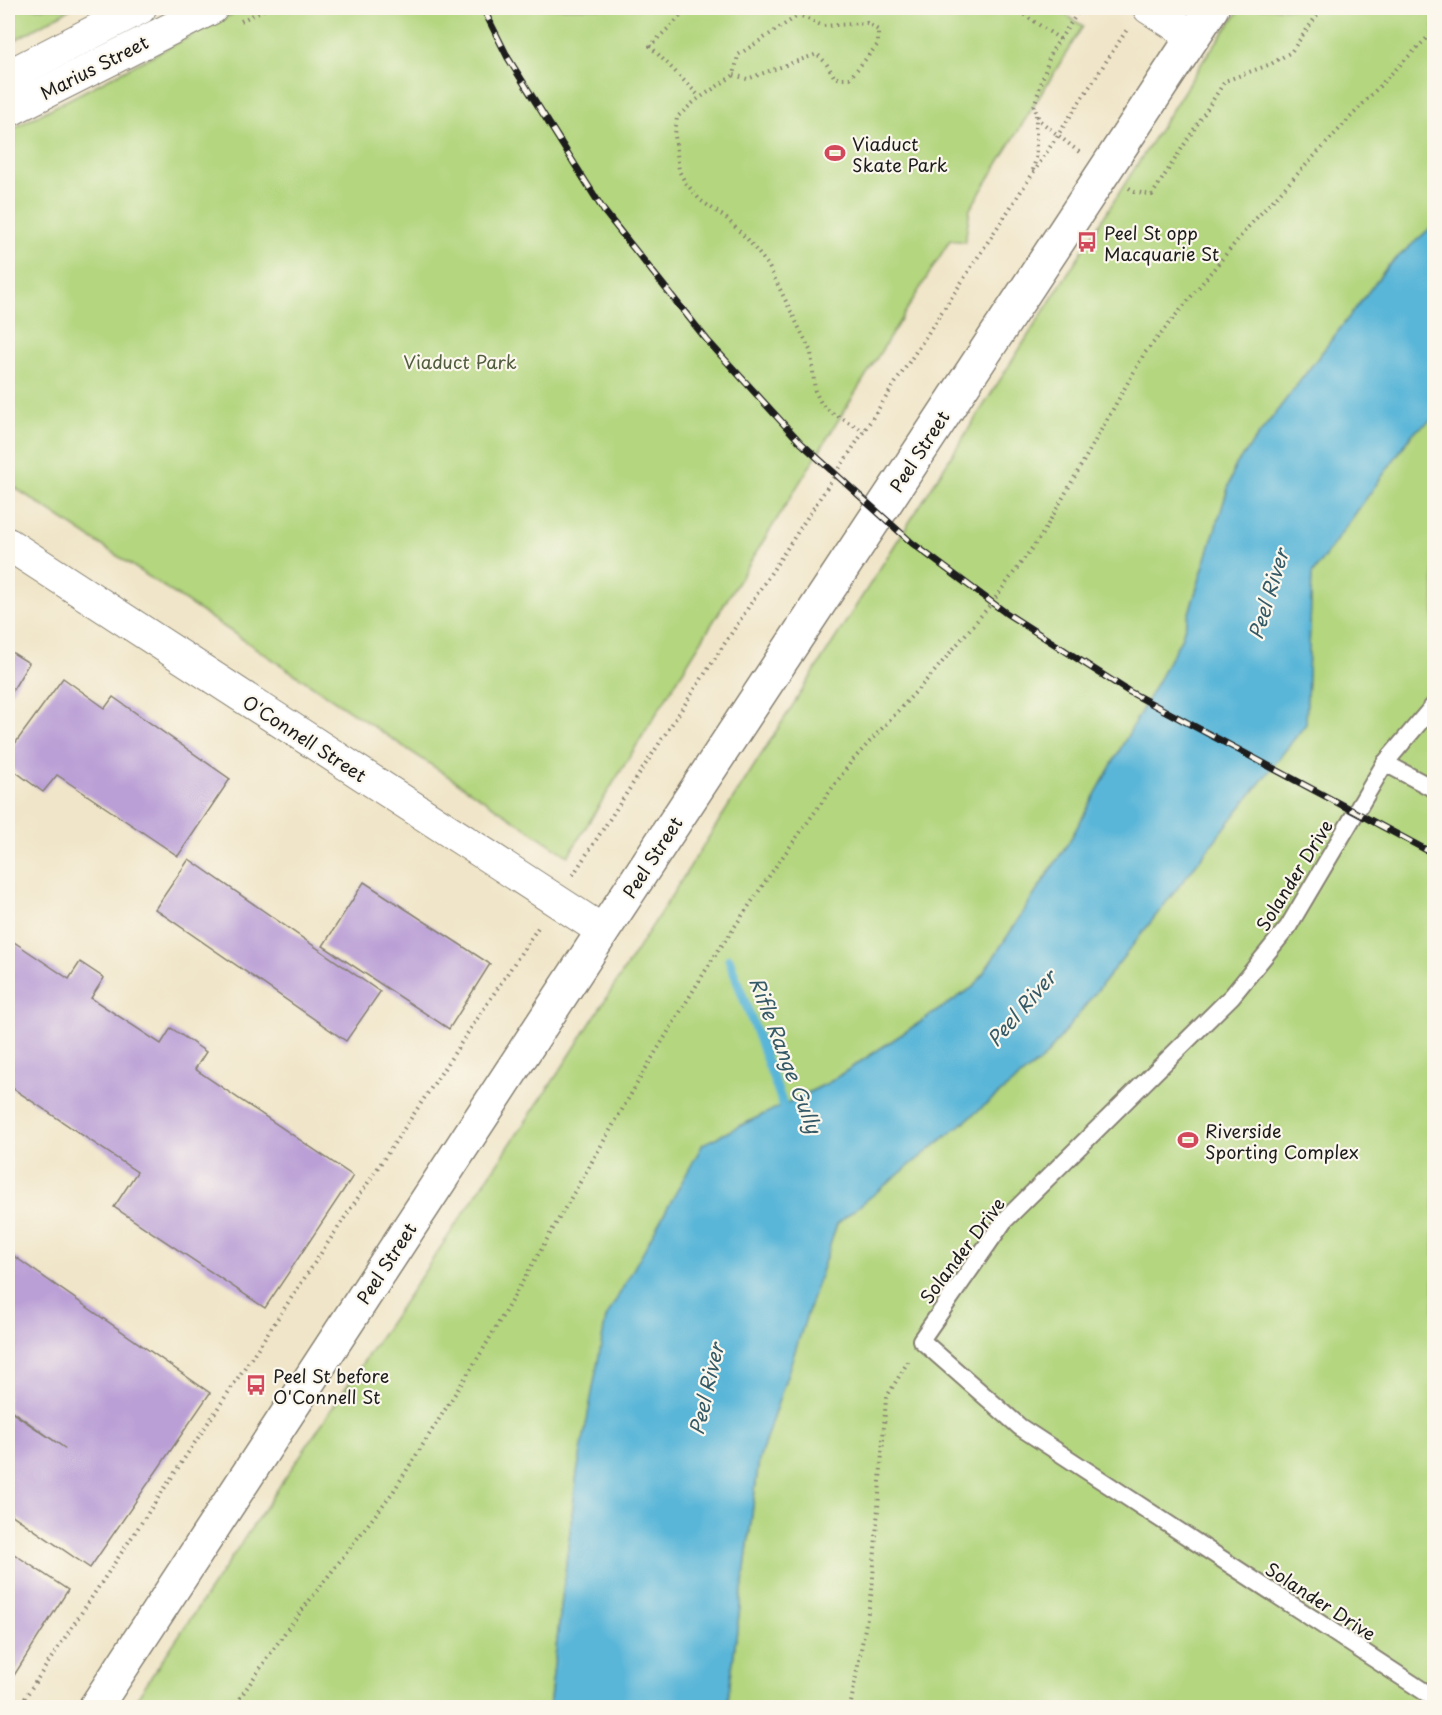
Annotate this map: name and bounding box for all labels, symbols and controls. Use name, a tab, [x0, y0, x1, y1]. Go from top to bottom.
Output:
street label: Marius Street	[35, 28, 153, 106]
place label: Viaduct Skate Park	[852, 130, 948, 178]
sports icon: Viaduct Skate Park	[823, 141, 847, 165]
place label: Peel St opp Macquarie St	[1104, 219, 1219, 267]
bus stop icon: Peel St opp Macquarie St	[1075, 230, 1099, 254]
park label: Viaduct Park	[403, 348, 517, 375]
street label: Peel Street	[882, 405, 956, 497]
water label: Peel River	[1240, 543, 1297, 643]
street label: O'Connell Street	[238, 688, 372, 788]
street label: Peel Street	[615, 811, 689, 903]
street label: Solander Drive	[1249, 814, 1339, 936]
water label: Peel River	[979, 961, 1065, 1053]
water label: Rifle Range Gully	[742, 972, 830, 1139]
place label: Riverside Sporting Complex	[1205, 1117, 1359, 1165]
sports icon: Riverside Sporting Complex	[1176, 1128, 1200, 1152]
street label: Solander Drive	[913, 1191, 1011, 1309]
street label: Peel Street	[349, 1217, 423, 1309]
water label: Peel River	[681, 1338, 732, 1438]
place label: Peel St before O'Connell St	[273, 1362, 389, 1410]
bus stop icon: Peel St before O'Connell St	[244, 1373, 268, 1397]
street label: Solander Drive	[1260, 1555, 1382, 1647]

